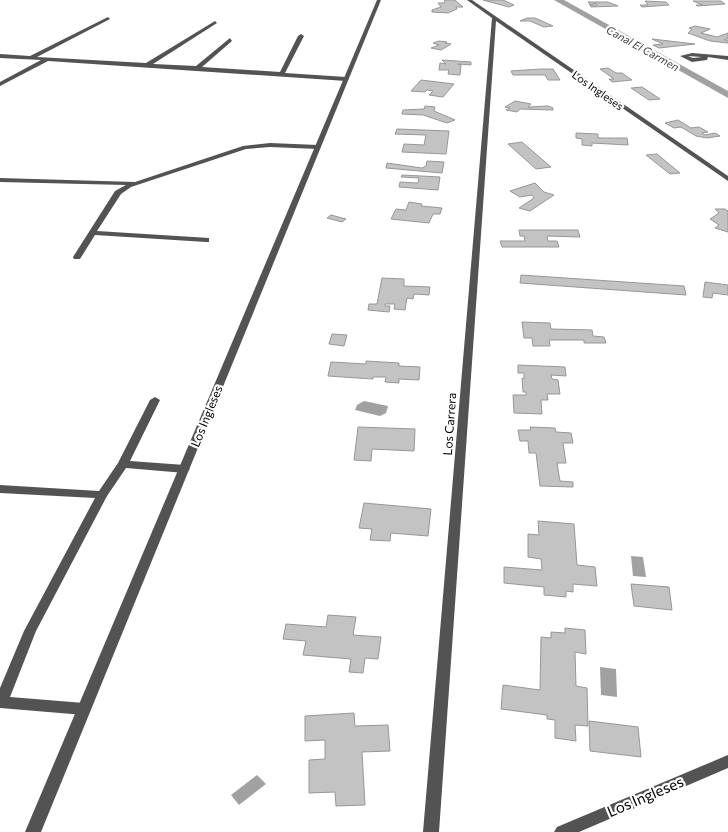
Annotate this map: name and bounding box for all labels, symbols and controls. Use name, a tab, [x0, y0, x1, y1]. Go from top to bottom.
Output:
water label: Canal El Carmen	[604, 23, 682, 73]
street label: Los Ingleses	[570, 68, 626, 112]
street label: Los Ingleses	[187, 383, 225, 449]
street label: Los Carrera	[440, 392, 458, 456]
street label: Los Ingleses	[604, 772, 686, 820]

